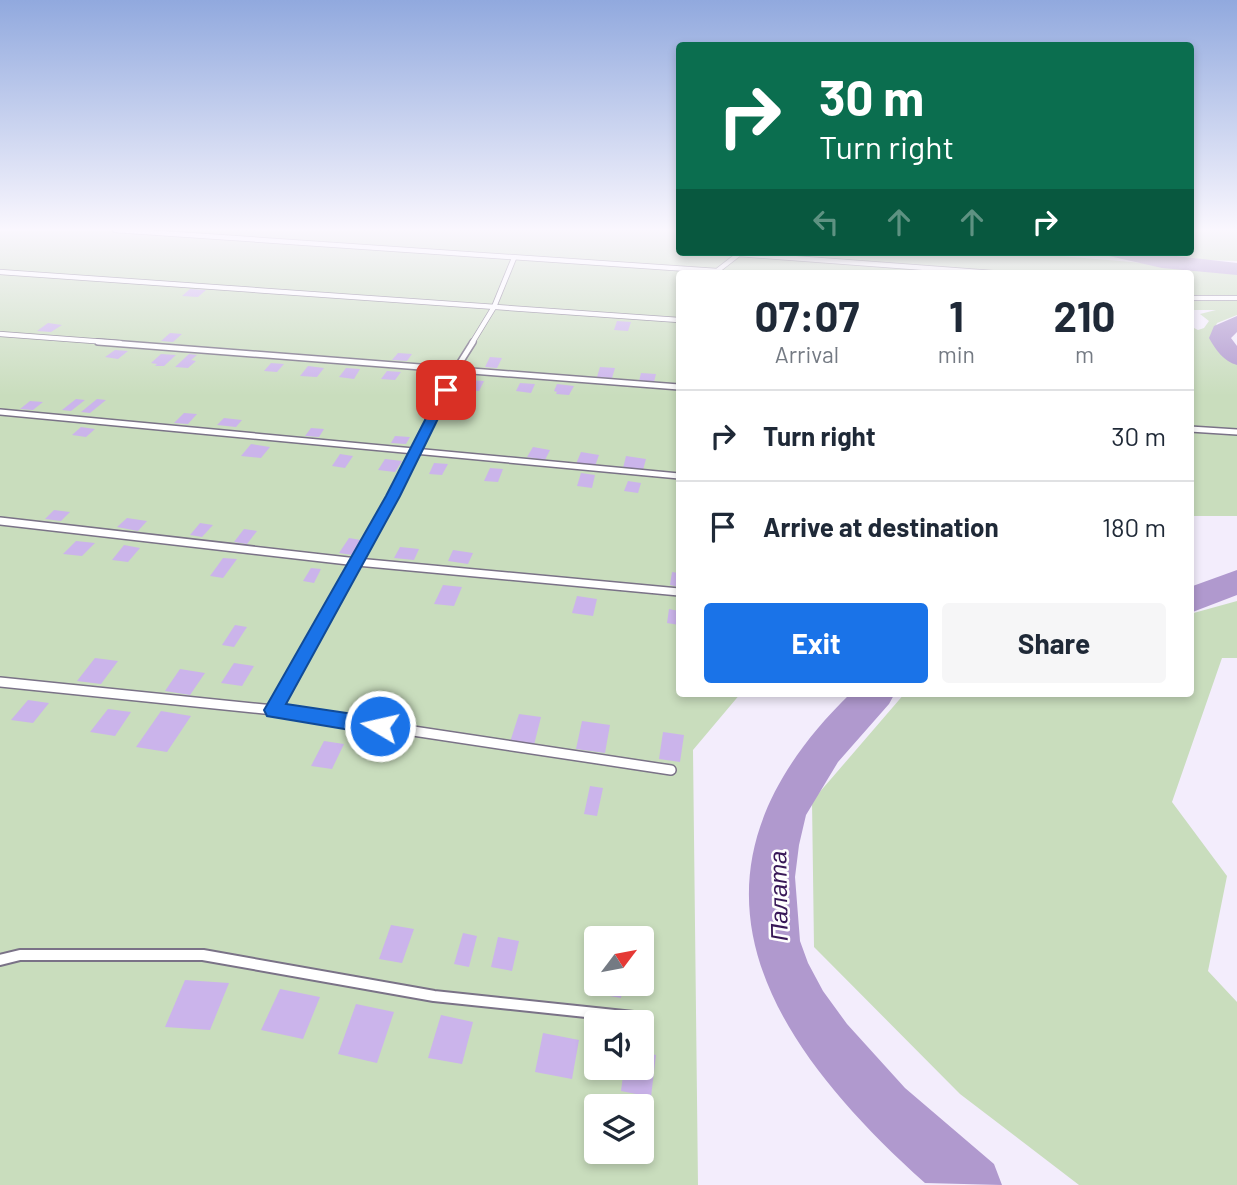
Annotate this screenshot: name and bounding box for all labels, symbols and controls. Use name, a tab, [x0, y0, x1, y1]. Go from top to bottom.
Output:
text: 30 m	[819, 67, 924, 126]
icon: right	[704, 70, 795, 161]
text: Turn right	[819, 127, 954, 165]
icon: left	[807, 203, 845, 241]
icon: ahead	[880, 203, 918, 241]
icon: ahead	[953, 203, 991, 241]
icon: right	[1026, 203, 1064, 241]
text: 07:07	[754, 290, 859, 340]
text: 1	[949, 290, 964, 340]
text: 210	[1053, 290, 1116, 340]
text: Arrival	[775, 340, 839, 368]
text: min	[938, 340, 975, 368]
text: m	[1075, 340, 1094, 368]
pin	[416, 360, 476, 420]
icon: arrive	[427, 371, 465, 409]
icon: right	[704, 417, 742, 455]
text: Turn right	[763, 420, 876, 451]
text: 30 m	[1111, 420, 1166, 451]
icon: arrive	[704, 508, 742, 546]
text: Arrive at destination	[763, 511, 999, 542]
text: 180 m	[1102, 511, 1166, 542]
button: Exit	[704, 603, 928, 683]
button: Share	[942, 603, 1166, 683]
position arrow	[343, 689, 417, 763]
water label: Палата	[762, 851, 793, 941]
north arrow	[584, 926, 654, 996]
map controls	[584, 926, 654, 1164]
button: sound	[584, 1010, 654, 1080]
button: layers	[584, 1094, 654, 1164]

